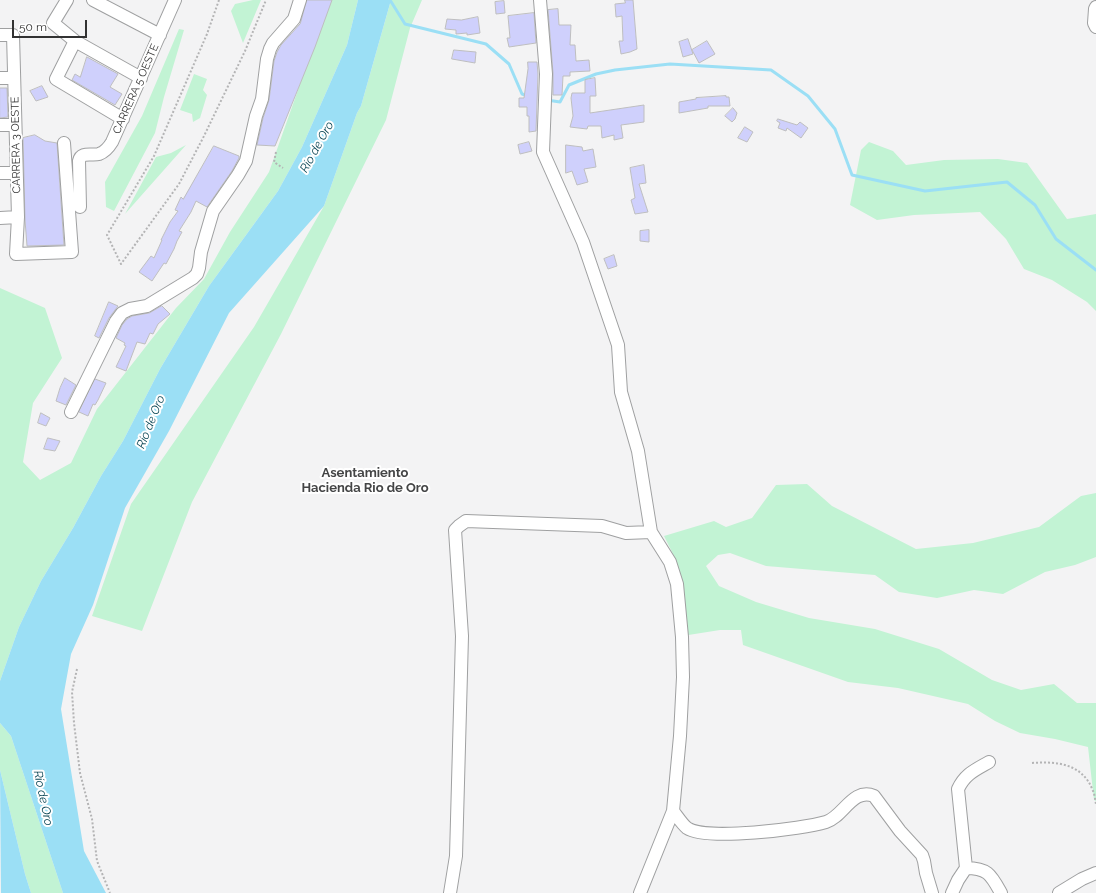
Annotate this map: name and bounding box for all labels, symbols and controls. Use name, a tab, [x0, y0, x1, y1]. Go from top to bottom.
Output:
scale bar	[14, 12, 89, 38]
text: 50 m	[19, 20, 47, 34]
street label: CARRERA 5 OESTE	[110, 42, 162, 136]
street label: CARRERA 3 OESTE	[9, 96, 23, 194]
water label: Río de Oro	[297, 119, 337, 175]
water label: Río de Oro	[134, 393, 168, 451]
district label: Asentamiento Hacienda Rio de Oro	[301, 465, 429, 496]
water label: Río de Oro	[30, 769, 56, 827]

